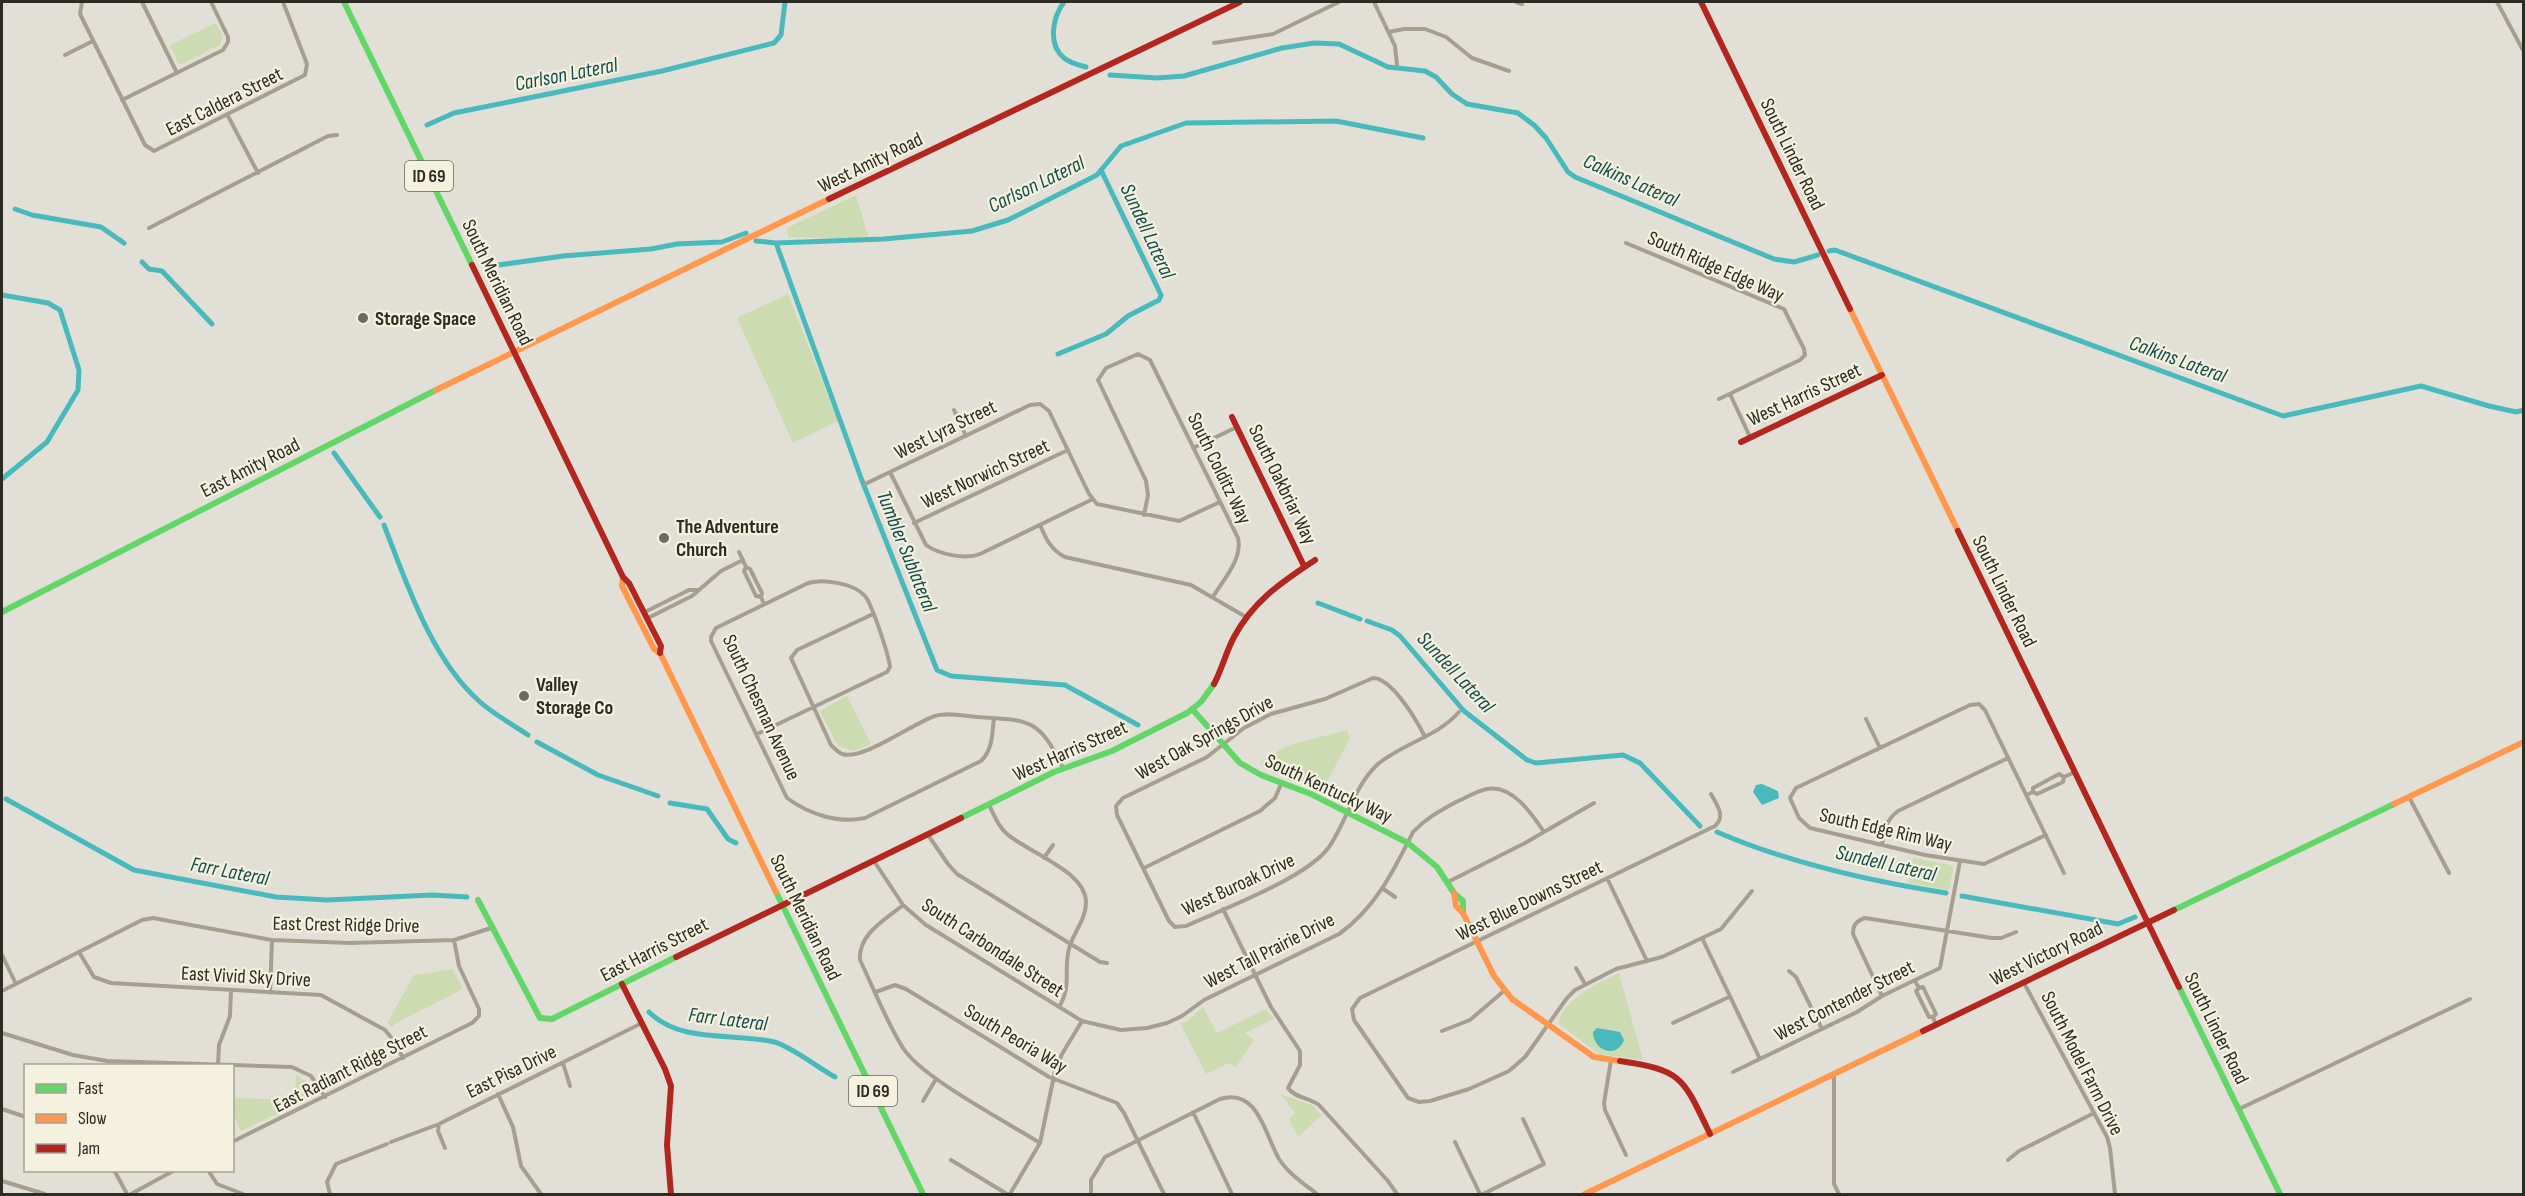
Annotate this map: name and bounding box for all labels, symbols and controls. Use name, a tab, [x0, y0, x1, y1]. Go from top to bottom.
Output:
water label: Carlson Lateral	[513, 52, 621, 97]
street label: East Caldera Street	[162, 62, 287, 142]
street label: South Linder Road	[1755, 95, 1829, 214]
street label: West Amity Road	[814, 127, 927, 198]
water label: Calkins Lateral	[1579, 148, 1683, 213]
water label: Carlson Lateral	[984, 150, 1090, 219]
road number: ID 69	[405, 161, 453, 191]
water label: Sundell Lateral	[1115, 180, 1181, 284]
street label: South Meridian Road	[456, 215, 538, 349]
street label: South Ridge Edge Way	[1644, 226, 1788, 308]
place label: Storage Space	[375, 307, 476, 331]
marker: Storage Space	[356, 311, 370, 325]
water label: Calkins Lateral	[2126, 330, 2231, 389]
street label: West Harris Street	[1744, 358, 1865, 432]
street label: West Lyra Street	[891, 395, 1000, 465]
street label: South Colditz Way	[1182, 409, 1257, 528]
street label: South Oakbriar Way	[1243, 421, 1322, 548]
street label: East Amity Road	[197, 433, 304, 503]
street label: West Norwich Street	[918, 434, 1053, 514]
water label: Tumbler Sublateral	[871, 487, 943, 617]
place label: The Adventure Church	[676, 515, 779, 562]
marker: The Adventure Church	[657, 531, 671, 545]
street label: South Linder Road	[1967, 532, 2041, 651]
water label: Sundell Lateral	[1412, 626, 1500, 719]
street label: South Chesman Avenue	[717, 631, 805, 784]
place label: Valley Storage Co	[536, 673, 613, 720]
marker: Valley Storage Co	[517, 689, 531, 703]
street label: West Oak Springs Drive	[1132, 690, 1277, 786]
street label: West Harris Street	[1009, 715, 1131, 787]
street label: South Kentucky Way	[1261, 749, 1396, 829]
street label: South Edge Rim Way	[1817, 803, 1955, 857]
water label: Sundell Lateral	[1833, 840, 1940, 887]
street label: West Buroak Drive	[1178, 848, 1299, 921]
street label: South Meridian Road	[764, 850, 846, 984]
water label: Farr Lateral	[189, 852, 272, 892]
street label: West Blue Downs Street	[1452, 855, 1607, 947]
street label: South Carbondale Street	[917, 893, 1068, 1003]
street label: West Tall Prairie Drive	[1200, 908, 1339, 994]
street label: East Crest Ridge Drive	[272, 912, 420, 938]
street label: East Harris Street	[597, 912, 712, 987]
street label: West Victory Road	[1986, 916, 2107, 991]
street label: West Contender Street	[1771, 955, 1918, 1046]
street label: East Vivid Sky Drive	[180, 962, 311, 992]
street label: South Linder Road	[2179, 969, 2253, 1088]
street label: South Model Farm Drive	[2036, 988, 2129, 1139]
street label: South Peoria Way	[960, 999, 1072, 1079]
water label: Farr Lateral	[687, 1002, 770, 1037]
street label: East Radiant Ridge Street	[270, 1020, 431, 1118]
street label: East Pisa Drive	[463, 1040, 560, 1104]
legend	[24, 1064, 234, 1172]
road number: ID 69	[849, 1076, 897, 1106]
text: Fast	[78, 1078, 104, 1099]
text: Slow	[78, 1108, 107, 1129]
text: Jam	[77, 1138, 100, 1159]

